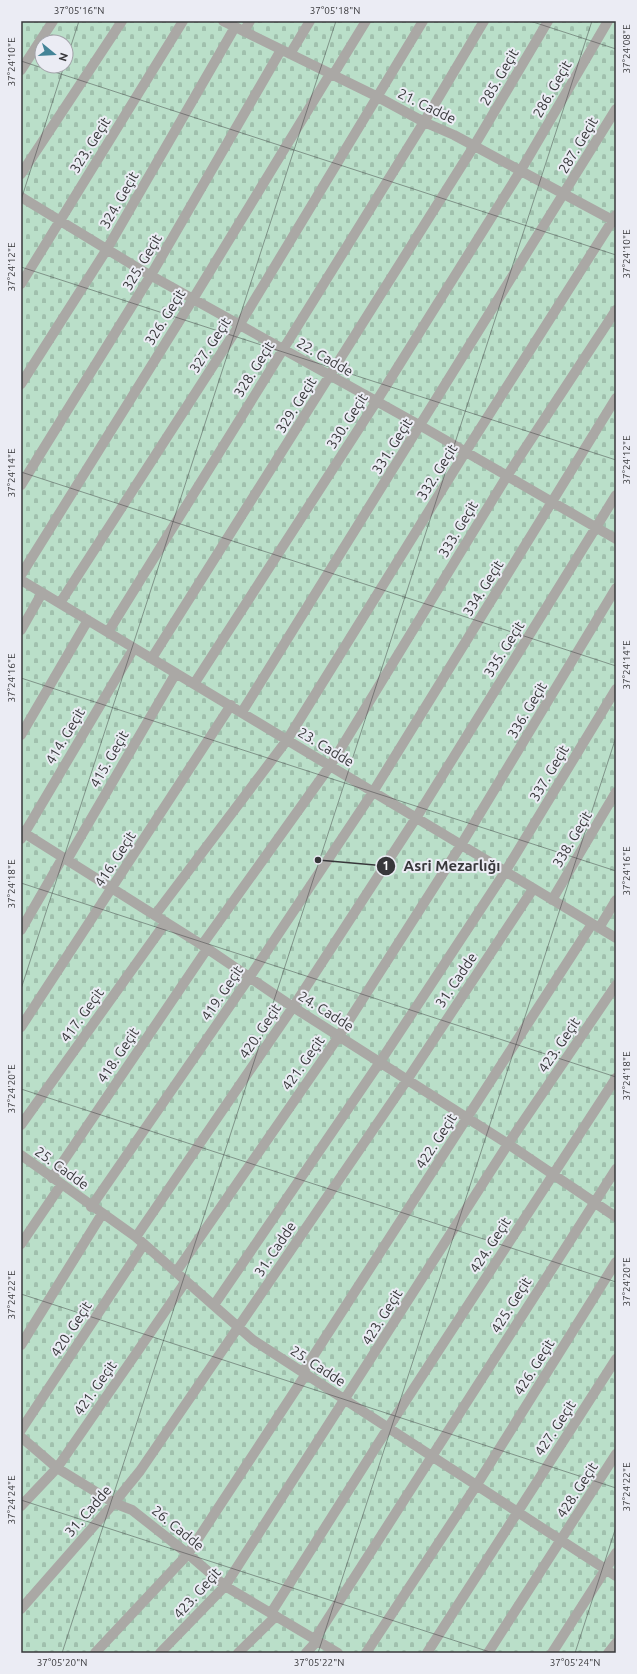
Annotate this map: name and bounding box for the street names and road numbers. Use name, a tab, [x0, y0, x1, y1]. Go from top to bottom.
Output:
street label: 285. Geçit	[476, 45, 522, 108]
street label: 286. Geçit	[529, 57, 575, 120]
street label: 21. Cadde	[395, 85, 459, 127]
street label: 323. Geçit	[67, 114, 114, 176]
street label: 287. Geçit	[555, 114, 601, 176]
street label: 324. Geçit	[96, 168, 142, 231]
street label: 325. Geçit	[119, 231, 165, 293]
street label: 326. Geçit	[142, 286, 189, 348]
street label: 327. Geçit	[186, 314, 234, 376]
street label: 22. Cadde	[294, 334, 356, 380]
street label: 328. Geçit	[231, 338, 278, 400]
street label: 329. Geçit	[273, 374, 320, 436]
street label: 330. Geçit	[323, 390, 371, 452]
street label: 331. Geçit	[369, 415, 416, 477]
street label: 332. Geçit	[414, 441, 461, 503]
street label: 333. Geçit	[435, 498, 481, 560]
street label: 334. Geçit	[460, 557, 507, 619]
street label: 335. Geçit	[481, 618, 528, 680]
street label: 336. Geçit	[504, 679, 550, 741]
street label: 414. Geçit	[42, 705, 88, 767]
street label: 23. Cadde	[295, 724, 357, 770]
street label: 415. Geçit	[86, 727, 132, 790]
street label: 337. Geçit	[526, 742, 572, 804]
street label: 338. Geçit	[549, 808, 595, 870]
street label: 416. Geçit	[91, 828, 139, 890]
street label: 31. Cadde	[432, 950, 480, 1010]
street label: 419. Geçit	[198, 962, 246, 1023]
street label: 417. Geçit	[57, 985, 107, 1045]
street label: 24. Cadde	[295, 988, 357, 1034]
street label: 420. Geçit	[236, 1000, 284, 1061]
street label: 423. Geçit	[535, 1014, 583, 1075]
street label: 418. Geçit	[94, 1024, 142, 1085]
street label: 421. Geçit	[278, 1032, 328, 1093]
street label: 422. Geçit	[412, 1110, 460, 1172]
street label: 25. Cadde	[32, 1143, 92, 1193]
street label: 424. Geçit	[466, 1214, 514, 1276]
street label: 31. Cadde	[251, 1219, 299, 1279]
street label: 425. Geçit	[488, 1274, 535, 1336]
street label: 423. Geçit	[359, 1286, 406, 1348]
street label: 420. Geçit	[47, 1298, 95, 1360]
street label: 426. Geçit	[511, 1336, 558, 1398]
street label: 25. Cadde	[287, 1342, 349, 1390]
street label: 421. Geçit	[70, 1357, 120, 1418]
street label: 427. Geçit	[531, 1397, 579, 1459]
street label: 428. Geçit	[553, 1459, 601, 1521]
street label: 31. Cadde	[62, 1482, 114, 1540]
street label: 26. Cadde	[149, 1502, 207, 1554]
street label: 423. Geçit	[170, 1564, 224, 1622]

